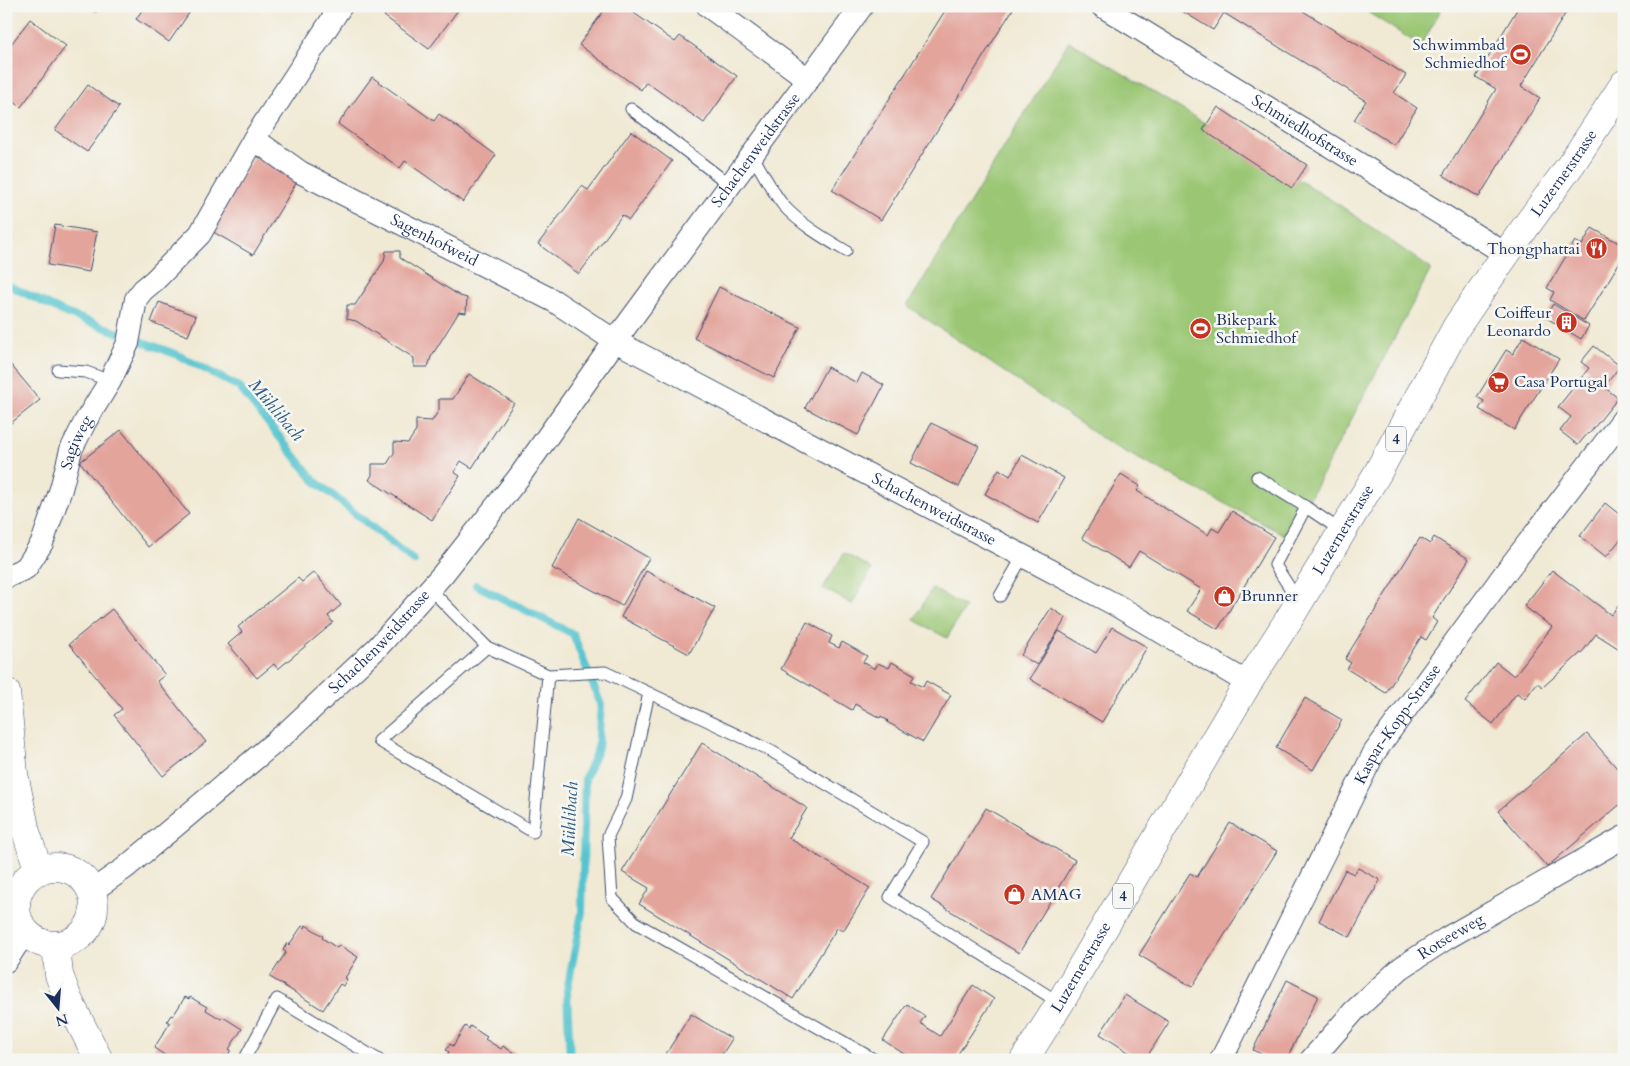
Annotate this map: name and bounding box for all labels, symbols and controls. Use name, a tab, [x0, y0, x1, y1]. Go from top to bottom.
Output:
place label: Schwimmbad Schmiedhof	[1413, 34, 1508, 74]
sports icon: Schwimmbad Schmiedhof	[1509, 42, 1533, 66]
street label: Schachenweidstrasse	[706, 88, 806, 212]
street label: Schmiedhofstrasse	[1247, 89, 1362, 172]
street label: Luzernerstrasse	[1526, 125, 1602, 221]
street label: Sagenhofweid	[387, 209, 482, 272]
restaurant icon: Thongphattai	[1584, 237, 1608, 261]
place label: Thongphattai	[1487, 238, 1580, 260]
place label: Coiffeur Leonardo	[1486, 302, 1551, 342]
place label: Bikepark Schmiedhof	[1216, 309, 1299, 349]
building icon: Coiffeur Leonardo	[1555, 310, 1579, 334]
sports icon: Bikepark Schmiedhof	[1188, 317, 1212, 341]
supermarket icon: Casa Portugal	[1486, 370, 1510, 394]
place label: Casa Portugal	[1514, 371, 1607, 393]
water label: Mühlibach	[242, 373, 310, 447]
street label: Sagiweg	[55, 411, 98, 472]
road number: 4	[1386, 426, 1406, 452]
street label: Schachenweidstrasse	[868, 467, 1000, 551]
street label: Luzernerstrasse	[1307, 480, 1379, 579]
shop icon: Brunner	[1213, 584, 1237, 608]
street label: Schachenweidstrasse	[324, 585, 435, 699]
place label: Brunner	[1241, 585, 1298, 607]
street label: Kaspar-Kopp-Strasse	[1349, 660, 1446, 788]
water label: Mühlibach	[556, 781, 584, 857]
shop icon: AMAG	[1003, 883, 1027, 907]
place label: AMAG	[1031, 884, 1082, 906]
road number: 4	[1113, 884, 1133, 908]
street label: Rotseeweg	[1414, 908, 1488, 965]
street label: Luzernerstrasse	[1046, 918, 1116, 1017]
north arrow	[32, 984, 82, 1034]
text: N	[53, 1009, 70, 1031]

